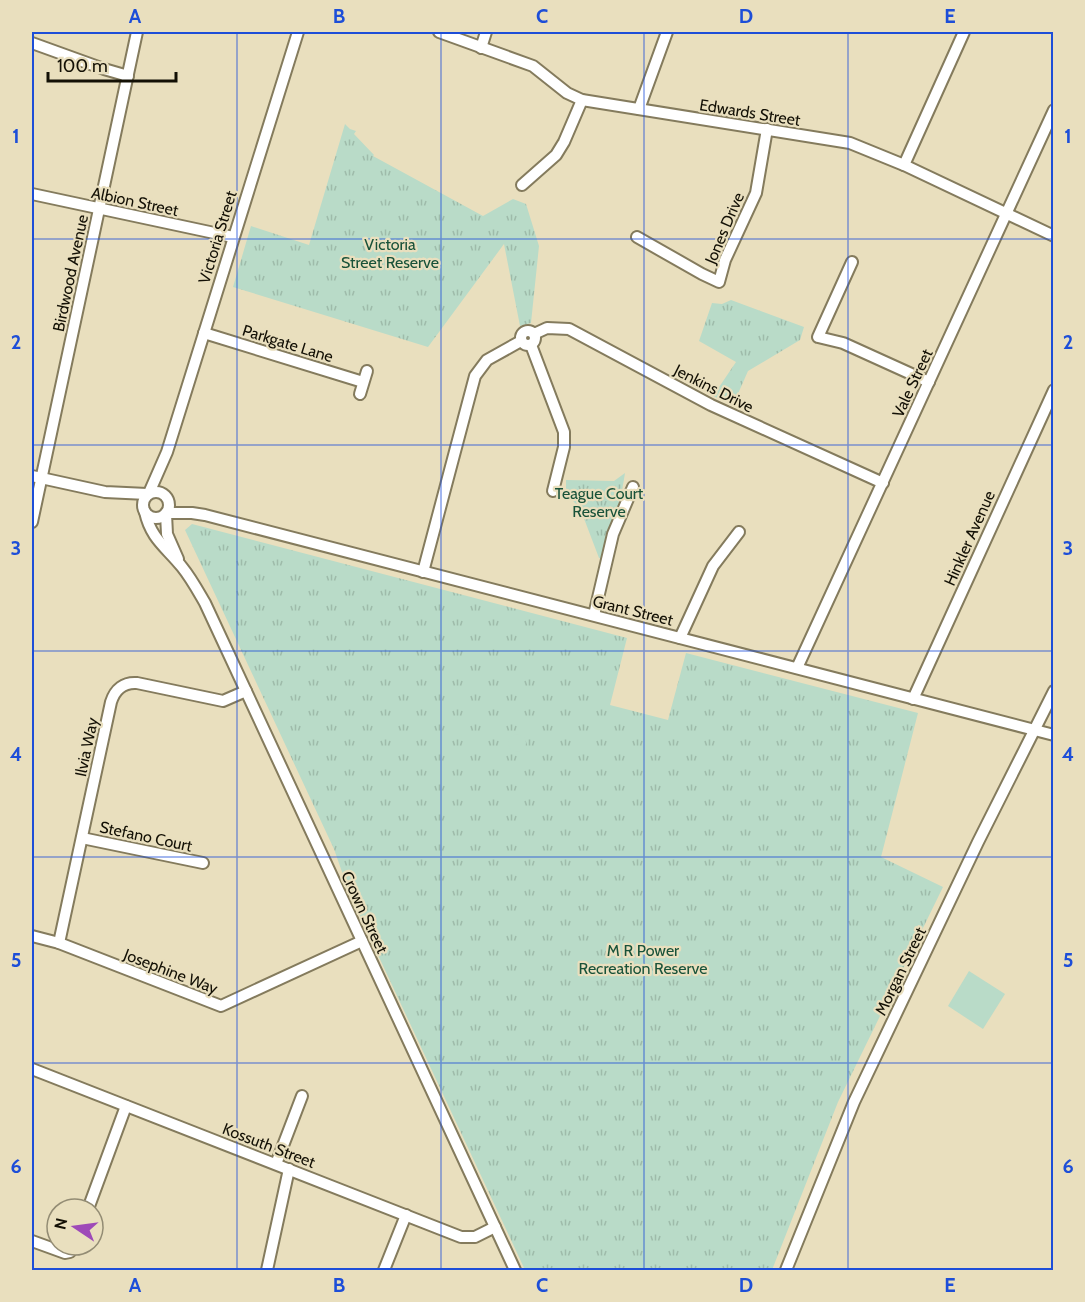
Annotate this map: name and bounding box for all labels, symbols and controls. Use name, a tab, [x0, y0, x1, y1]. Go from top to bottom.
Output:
text: A	[129, 4, 142, 28]
text: B	[333, 4, 345, 28]
text: C	[536, 4, 548, 28]
text: D	[739, 4, 753, 28]
text: E	[944, 4, 956, 28]
scale bar	[48, 45, 176, 83]
text: 100 m	[57, 55, 108, 77]
street label: Edwards Street	[698, 95, 802, 130]
text: 1	[12, 124, 20, 148]
text: 1	[1064, 124, 1072, 148]
street label: Albion Street	[90, 183, 181, 220]
street label: Victoria Street	[194, 188, 241, 286]
street label: Jones Drive	[700, 190, 748, 268]
street label: Birdwood Avenue	[49, 213, 92, 333]
park label: Victoria Street Reserve	[341, 235, 439, 272]
street label: Parkgate Lane	[240, 321, 336, 366]
text: 2	[11, 330, 21, 354]
text: 2	[1063, 330, 1073, 354]
street label: Vale Street	[888, 345, 937, 420]
street label: Jenkins Drive	[670, 360, 757, 417]
park label: Teague Court Reserve	[555, 484, 644, 521]
street label: Hinkler Avenue	[940, 488, 999, 589]
text: 3	[11, 536, 21, 560]
text: 3	[1063, 536, 1073, 560]
street label: Grant Street	[591, 591, 676, 630]
street label: Ilvia Way	[71, 716, 102, 778]
text: 4	[10, 742, 22, 766]
text: 4	[1062, 742, 1074, 766]
street label: Stefano Court	[98, 817, 194, 856]
street label: Crown Street	[337, 868, 392, 957]
street label: Morgan Street	[871, 923, 930, 1018]
park label: M R Power Recreation Reserve	[579, 941, 707, 978]
street label: Josephine Way	[120, 944, 220, 998]
text: 5	[11, 948, 21, 972]
text: 5	[1063, 948, 1073, 972]
street label: Kossuth Street	[220, 1119, 318, 1172]
text: 6	[10, 1154, 22, 1178]
text: 6	[1062, 1154, 1074, 1178]
north arrow	[45, 1197, 105, 1257]
text: N	[50, 1216, 71, 1231]
text: A	[129, 1273, 142, 1297]
text: B	[333, 1273, 345, 1297]
text: C	[536, 1273, 548, 1297]
text: D	[739, 1273, 753, 1297]
text: E	[944, 1273, 956, 1297]

